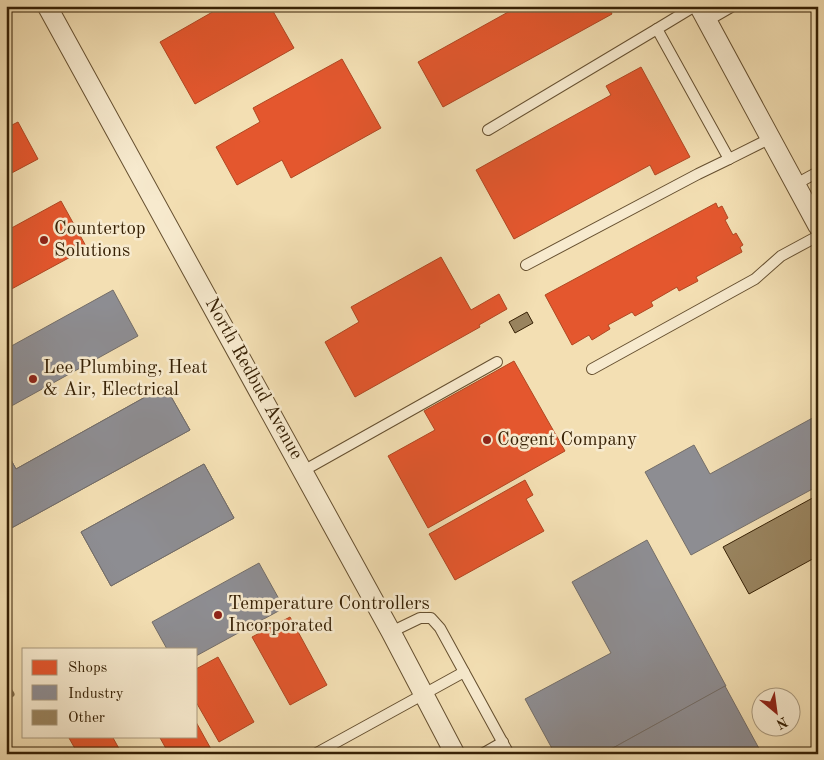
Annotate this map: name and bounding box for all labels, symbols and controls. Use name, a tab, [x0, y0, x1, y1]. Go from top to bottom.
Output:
place label: Countertop Solutions	[54, 220, 146, 261]
marker: Countertop Solutions	[38, 234, 50, 246]
street label: North Redbud Avenue	[201, 295, 305, 463]
place label: Lee Plumbing, Heat & Air, Electrical	[43, 359, 208, 400]
marker: Lee Plumbing, Heat & Air, Electrical	[27, 373, 39, 385]
place label: Cogent Company	[497, 431, 637, 450]
marker: Cogent Company	[481, 434, 493, 446]
place label: Temperature Controllers Incorporated	[228, 595, 430, 636]
marker: Temperature Controllers Incorporated	[212, 609, 224, 621]
legend	[22, 648, 198, 738]
text: Shops	[68, 661, 107, 676]
text: Industry	[68, 687, 124, 702]
north arrow	[752, 688, 802, 738]
text: Other	[68, 711, 105, 726]
text: N	[773, 714, 790, 731]

